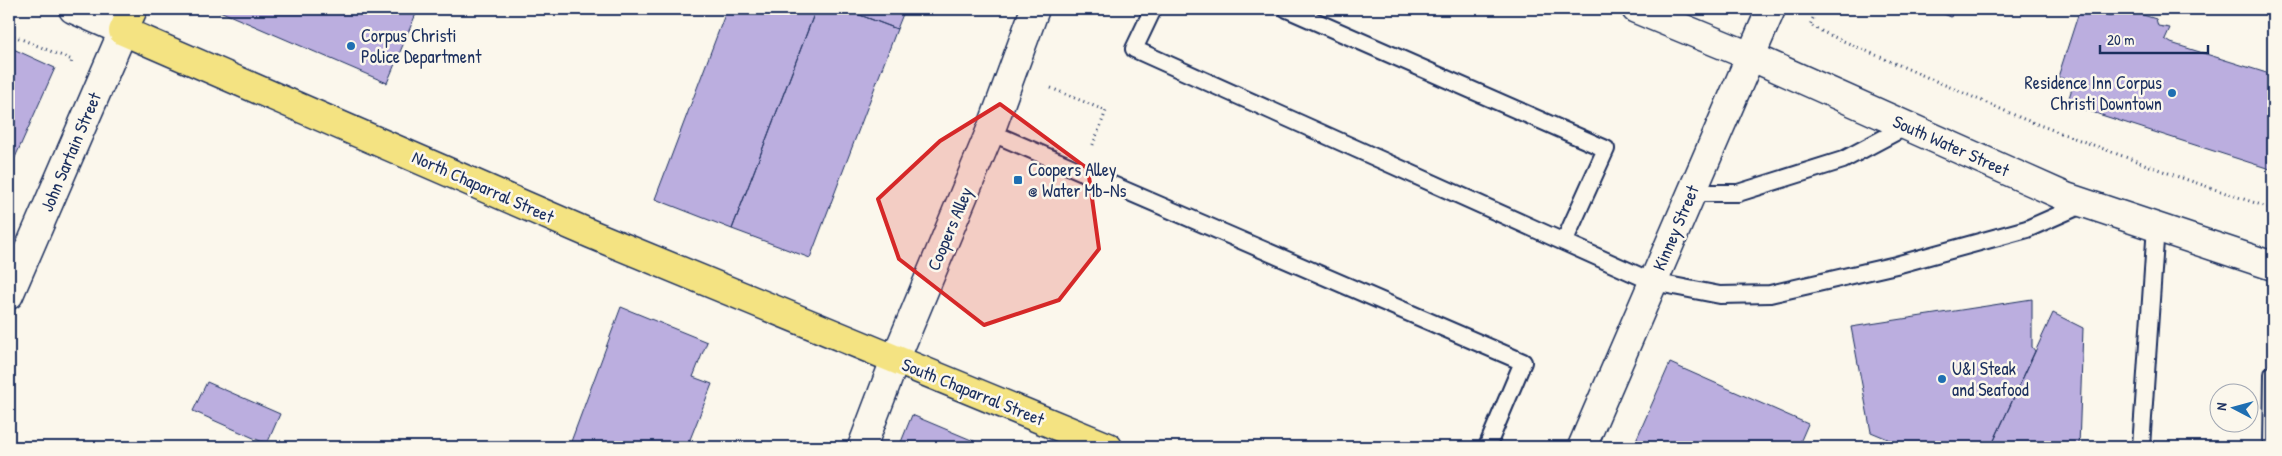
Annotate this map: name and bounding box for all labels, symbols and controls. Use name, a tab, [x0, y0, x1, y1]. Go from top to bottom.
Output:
scale bar	[2100, 22, 2207, 54]
place label: Corpus Christi Police Department	[361, 23, 482, 69]
text: 20 m	[2107, 29, 2134, 50]
marker: Corpus Christi Police Department	[345, 40, 357, 52]
place label: Residence Inn Corpus Christi Downtown	[2025, 70, 2162, 116]
marker: Residence Inn Corpus Christi Downtown	[2166, 87, 2178, 99]
street label: John Sartain Street	[34, 88, 107, 215]
street label: South Water Street	[1889, 109, 2014, 183]
street label: North Chaparral Street	[408, 144, 559, 229]
place label: Coopers Alley @ Water Mb-Ns	[1028, 157, 1127, 203]
marker: Coopers Alley @ Water Mb-Ns	[1012, 174, 1024, 186]
street label: Kinney Street	[1646, 181, 1705, 274]
street label: Coopers Alley	[921, 183, 978, 274]
street label: South Chaparral Street	[898, 352, 1049, 432]
place label: U&I Steak and Seafood	[1952, 356, 2029, 402]
marker: U&I Steak and Seafood	[1936, 373, 1948, 385]
north arrow	[2210, 384, 2260, 434]
text: N	[2211, 401, 2230, 411]

